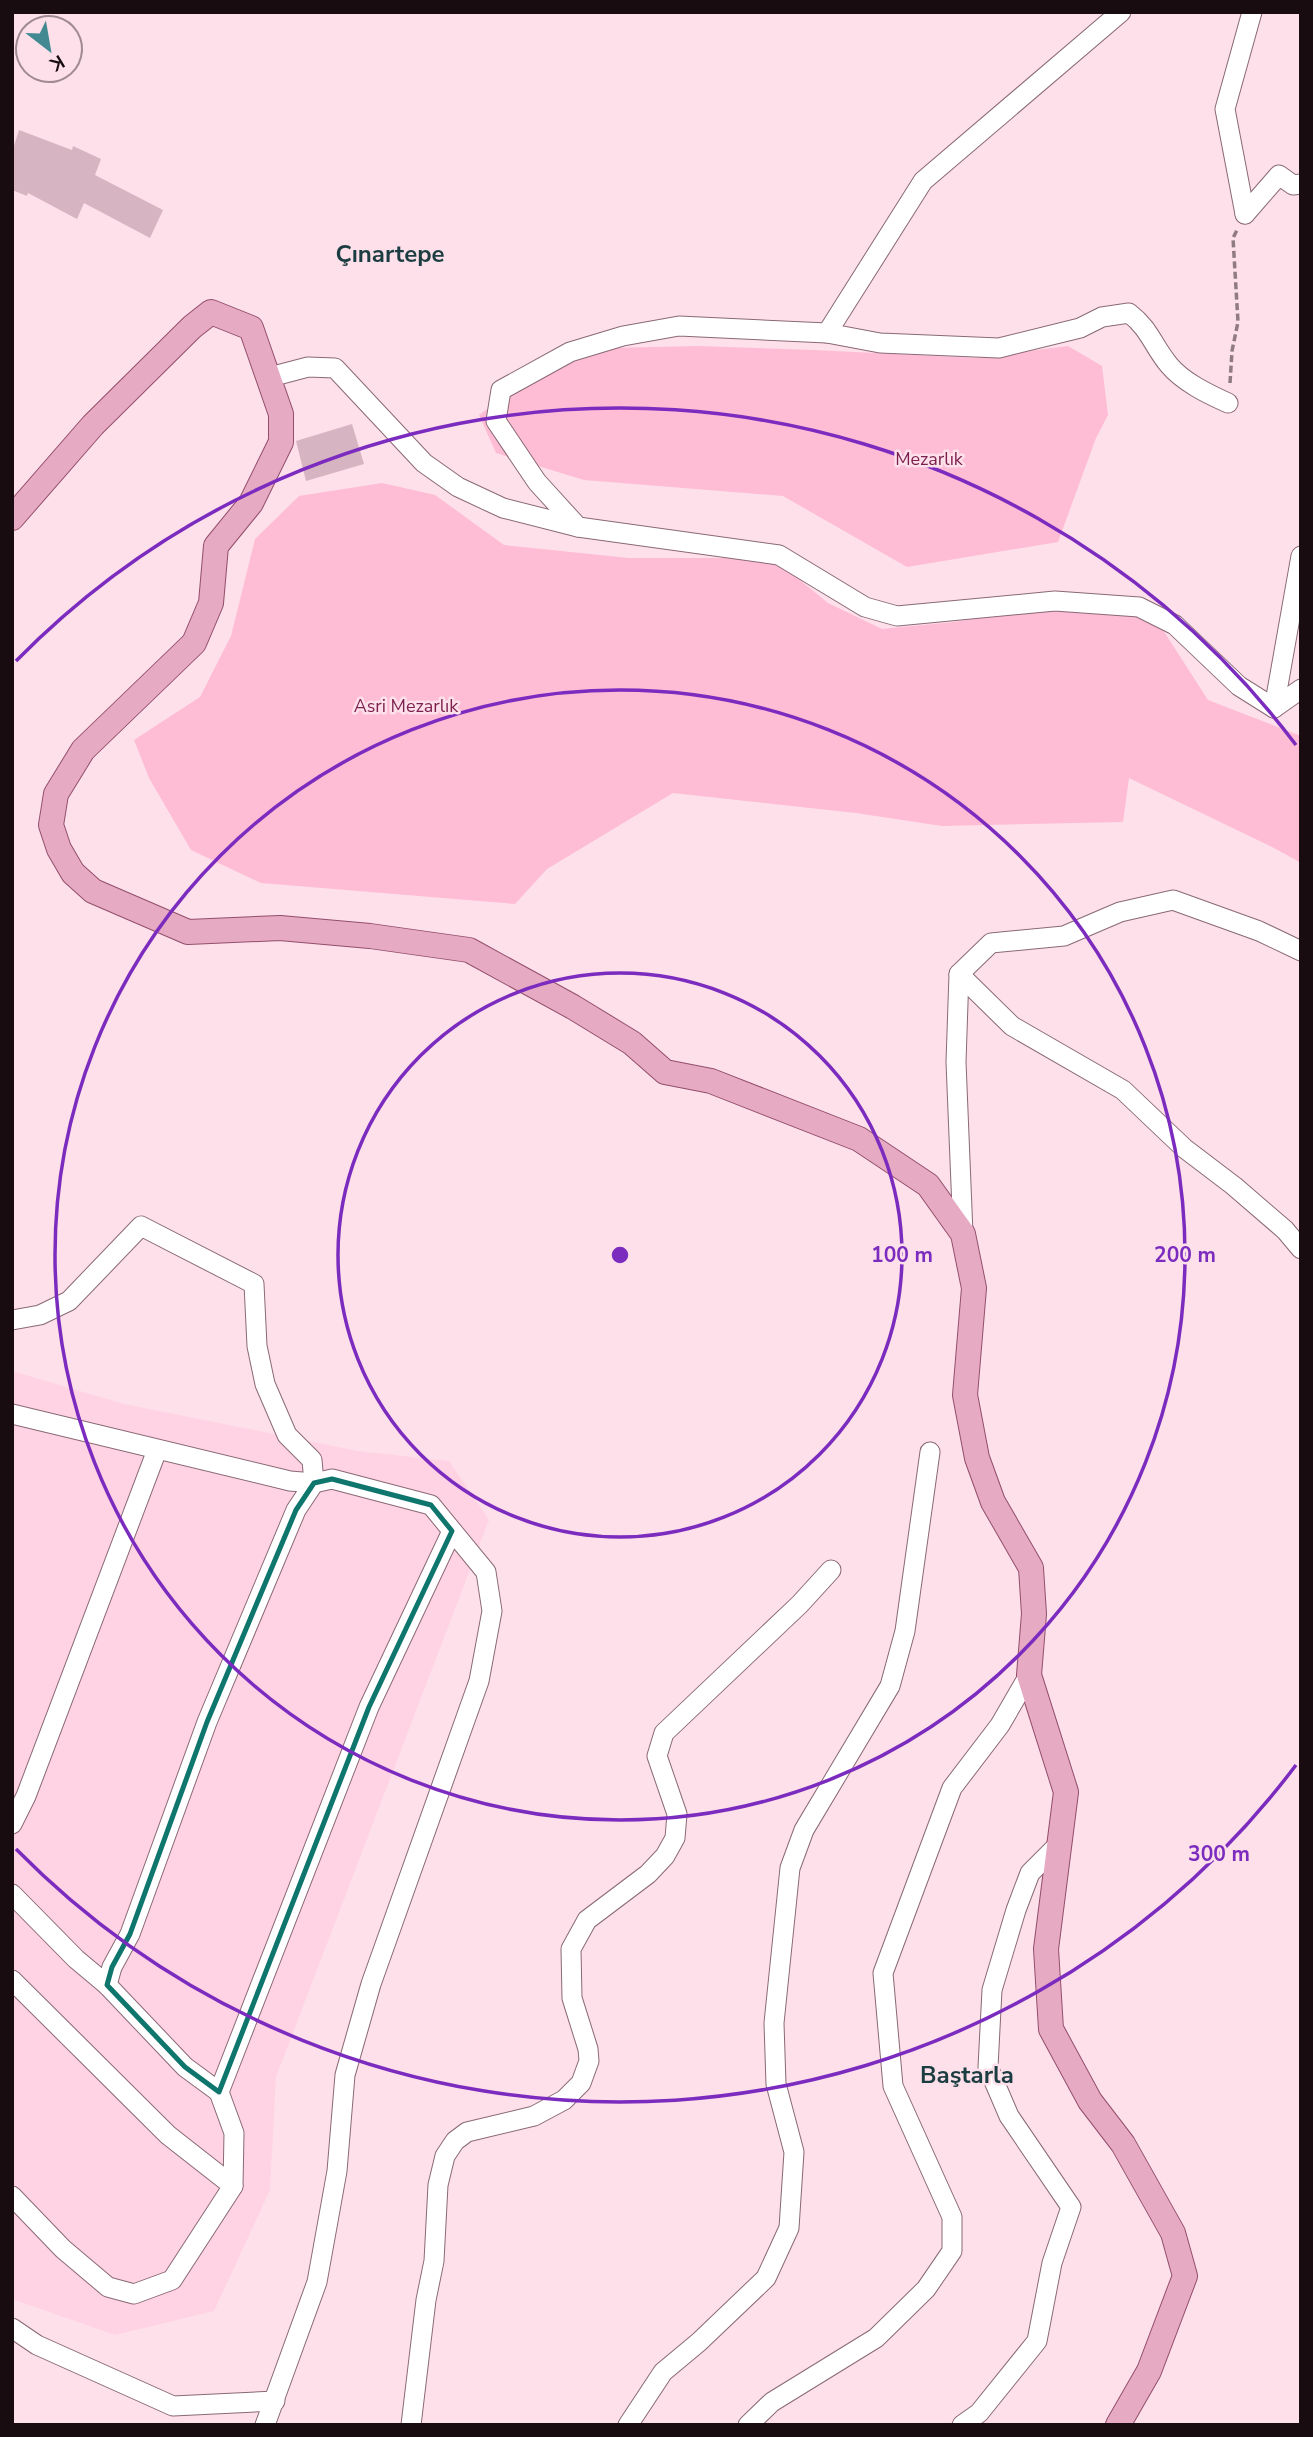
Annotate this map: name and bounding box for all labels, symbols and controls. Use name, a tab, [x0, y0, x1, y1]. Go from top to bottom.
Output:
north arrow	[14, 14, 84, 84]
text: K	[44, 48, 69, 78]
district label: Çınartepe	[335, 238, 445, 270]
park label: Mezarlık	[895, 447, 964, 471]
park label: Asri Mezarlık	[354, 694, 459, 718]
text: 100 m	[871, 1241, 933, 1269]
text: 200 m	[1154, 1241, 1216, 1269]
centre of rings	[608, 1243, 632, 1267]
text: 300 m	[1188, 1840, 1250, 1868]
district label: Baştarla	[920, 2059, 1014, 2091]

